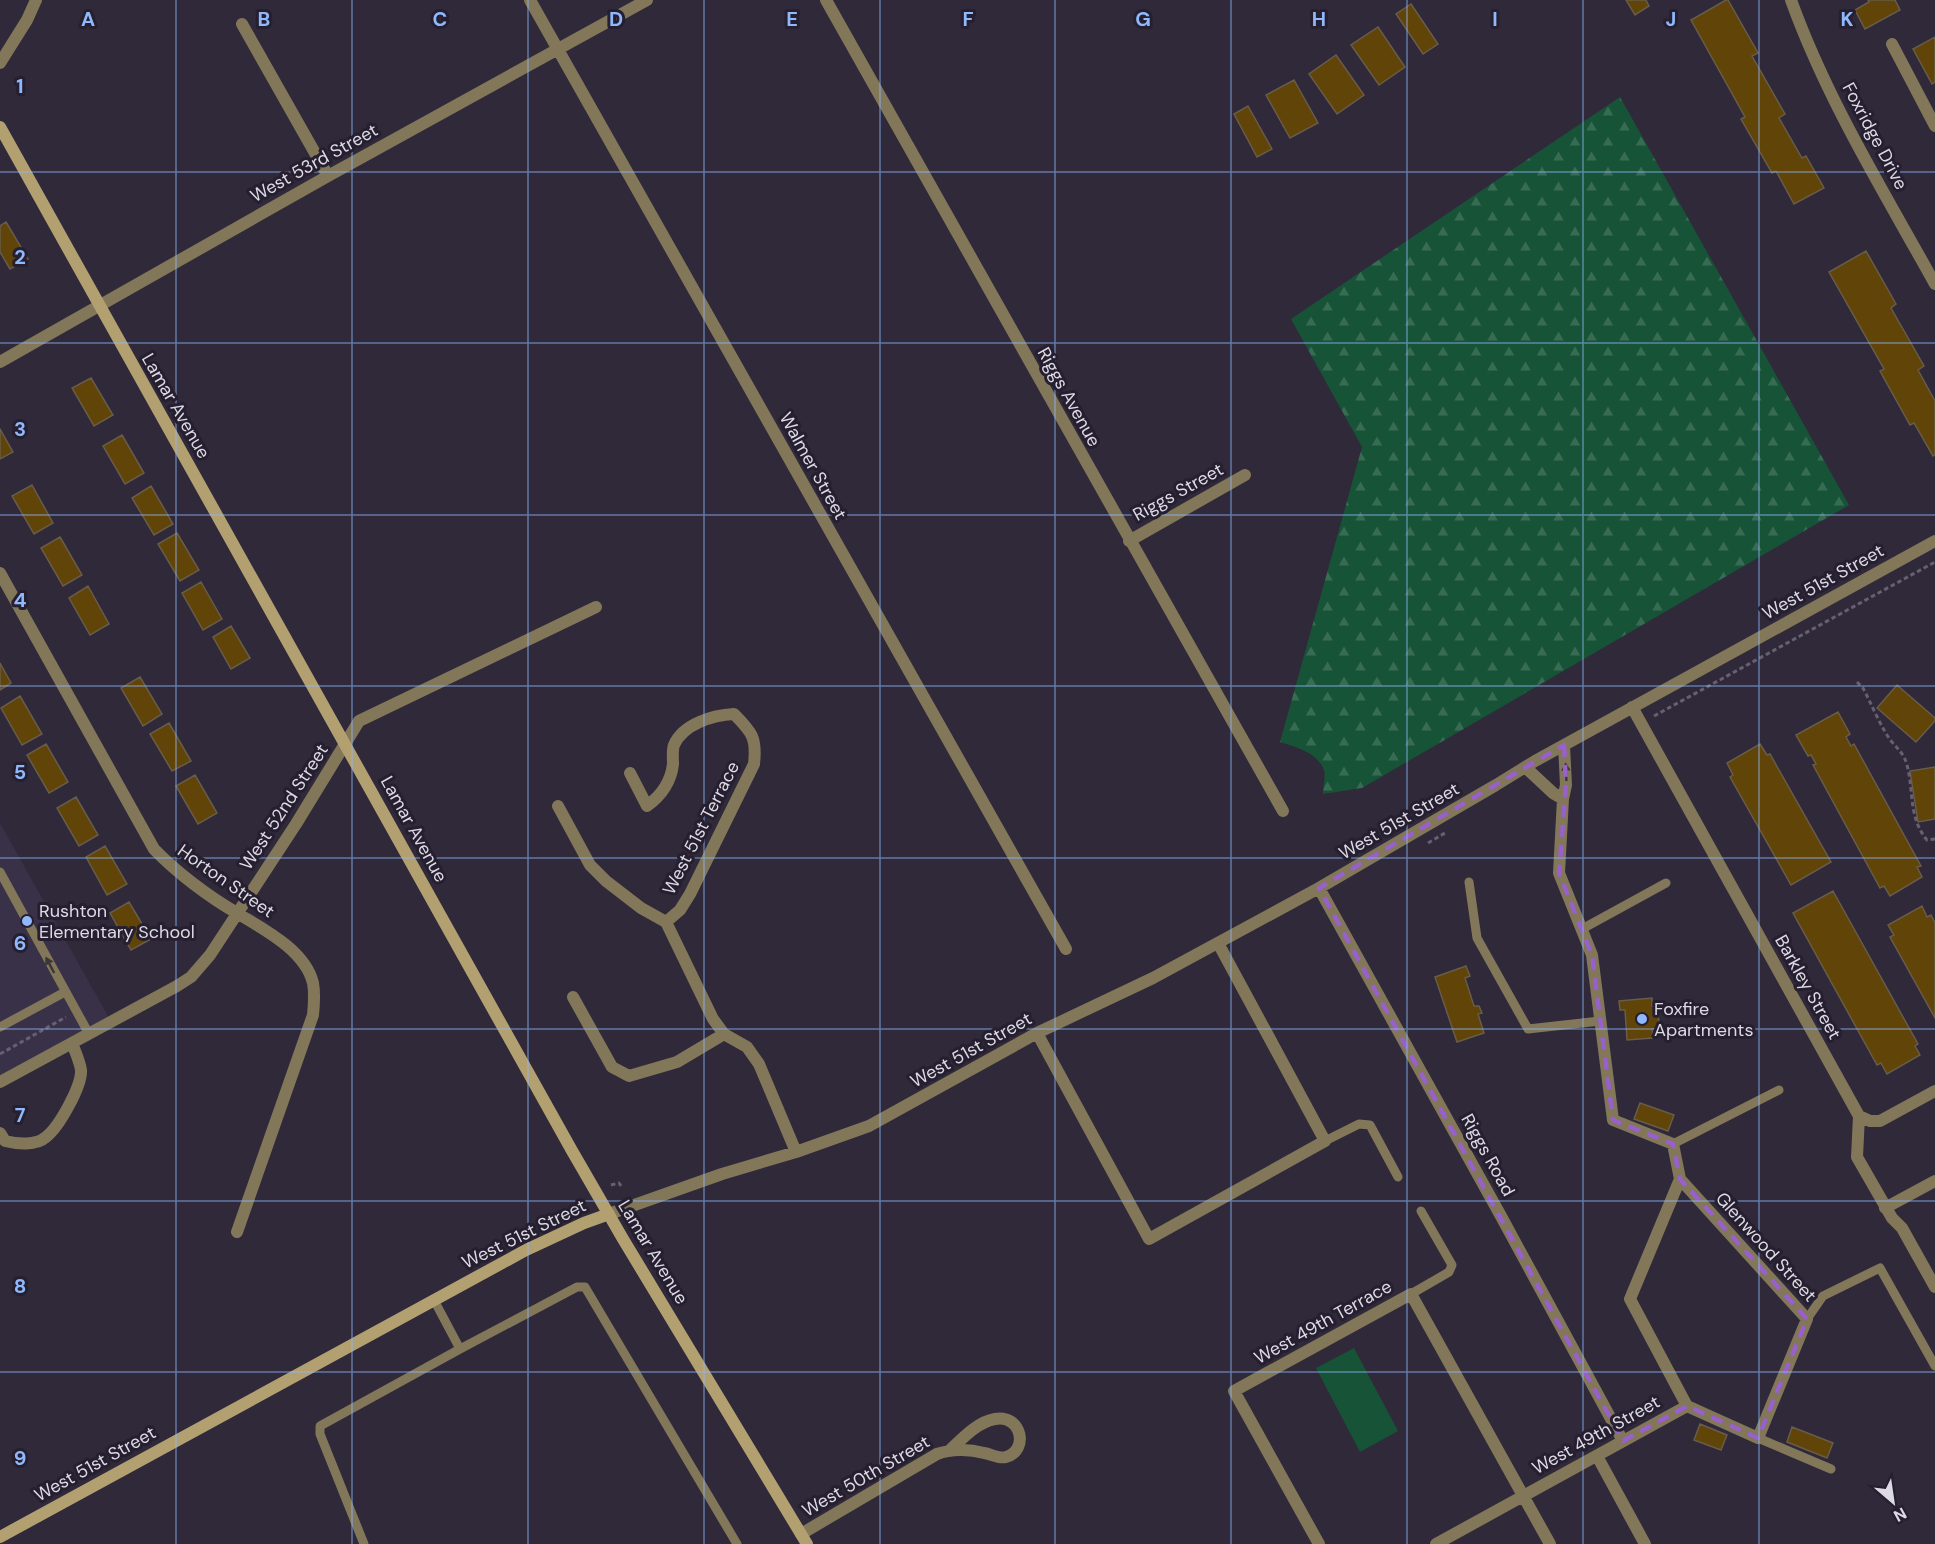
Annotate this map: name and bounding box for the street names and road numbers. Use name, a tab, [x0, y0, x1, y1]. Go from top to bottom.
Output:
street label: Foxridge Drive	[1837, 78, 1913, 194]
street label: West 53rd Street	[246, 118, 382, 208]
street label: Riggs Avenue	[1032, 343, 1106, 451]
street label: Lamar Avenue	[136, 349, 216, 463]
street label: Walmer Street	[774, 408, 852, 524]
street label: Riggs Street	[1128, 457, 1228, 527]
street label: West 51st Street	[1758, 539, 1888, 625]
street label: West 52nd Street	[234, 739, 334, 875]
street label: West 51st Terrace	[657, 757, 745, 899]
street label: Lamar Avenue	[375, 772, 453, 886]
street label: West 51st Street	[1334, 777, 1464, 865]
street label: Horton Street	[173, 839, 279, 923]
street label: Barkley Street	[1769, 930, 1847, 1044]
street label: West 51st Street	[906, 1007, 1036, 1093]
street label: Riggs Road	[1455, 1109, 1521, 1201]
street label: Glenwood Street	[1710, 1187, 1822, 1307]
street label: West 51st Street	[458, 1194, 590, 1274]
street label: Lamar Avenue	[612, 1195, 694, 1309]
street label: West 49th Terrace	[1250, 1274, 1396, 1370]
street label: West 49th Street	[1528, 1390, 1664, 1480]
street label: West 51st Street	[30, 1421, 160, 1507]
street label: West 50th Street	[798, 1430, 934, 1522]

